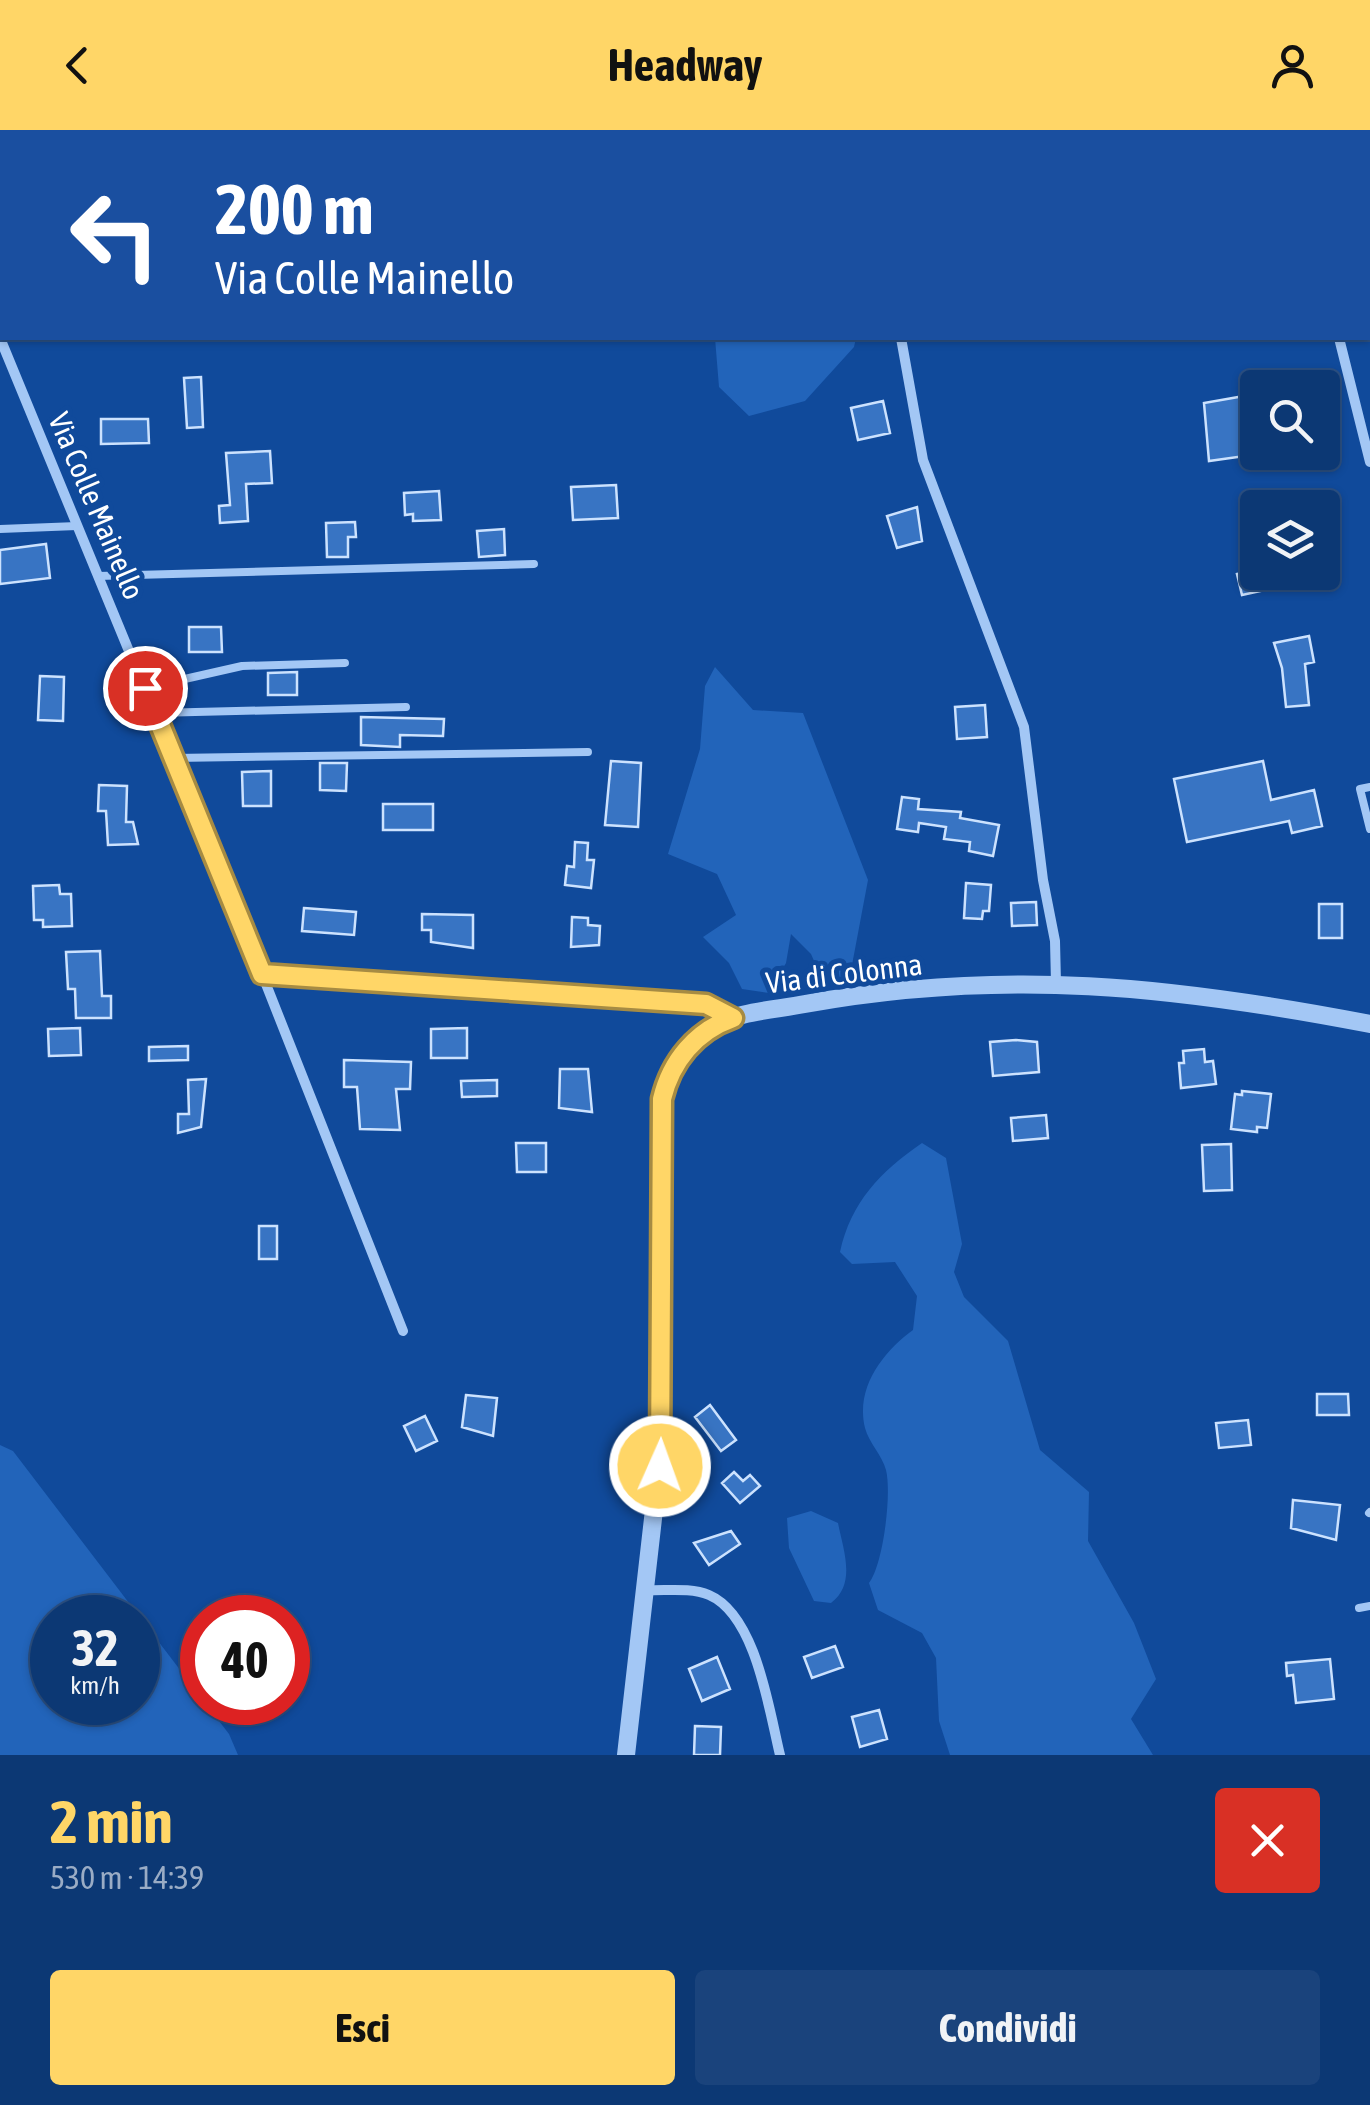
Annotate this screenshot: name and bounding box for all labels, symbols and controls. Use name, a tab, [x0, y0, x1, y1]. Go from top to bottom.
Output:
icon: back	[50, 38, 105, 93]
icon: person	[1265, 38, 1320, 93]
text: Headway	[608, 39, 762, 91]
text: 200 m	[215, 169, 374, 249]
icon: left	[50, 170, 180, 300]
text: Via Colle Mainello	[215, 252, 514, 304]
map controls	[1240, 370, 1340, 590]
button: search	[1240, 370, 1340, 470]
street label: Via Colle Mainello	[42, 407, 152, 604]
button: layers	[1240, 490, 1340, 590]
pin	[103, 646, 188, 731]
icon: arrive	[118, 661, 173, 716]
street label: Via di Colonna	[764, 947, 924, 999]
position arrow	[608, 1414, 712, 1518]
speed limit sign: 40	[180, 1595, 310, 1725]
text: 32	[71, 1619, 118, 1677]
text: km/h	[70, 1671, 120, 1699]
text: 2 min	[50, 1787, 173, 1856]
button: close	[1215, 1788, 1320, 1893]
text: 530 m · 14:39	[50, 1859, 204, 1896]
button: Esci	[50, 1970, 675, 2085]
button: Condividi	[695, 1970, 1320, 2085]

